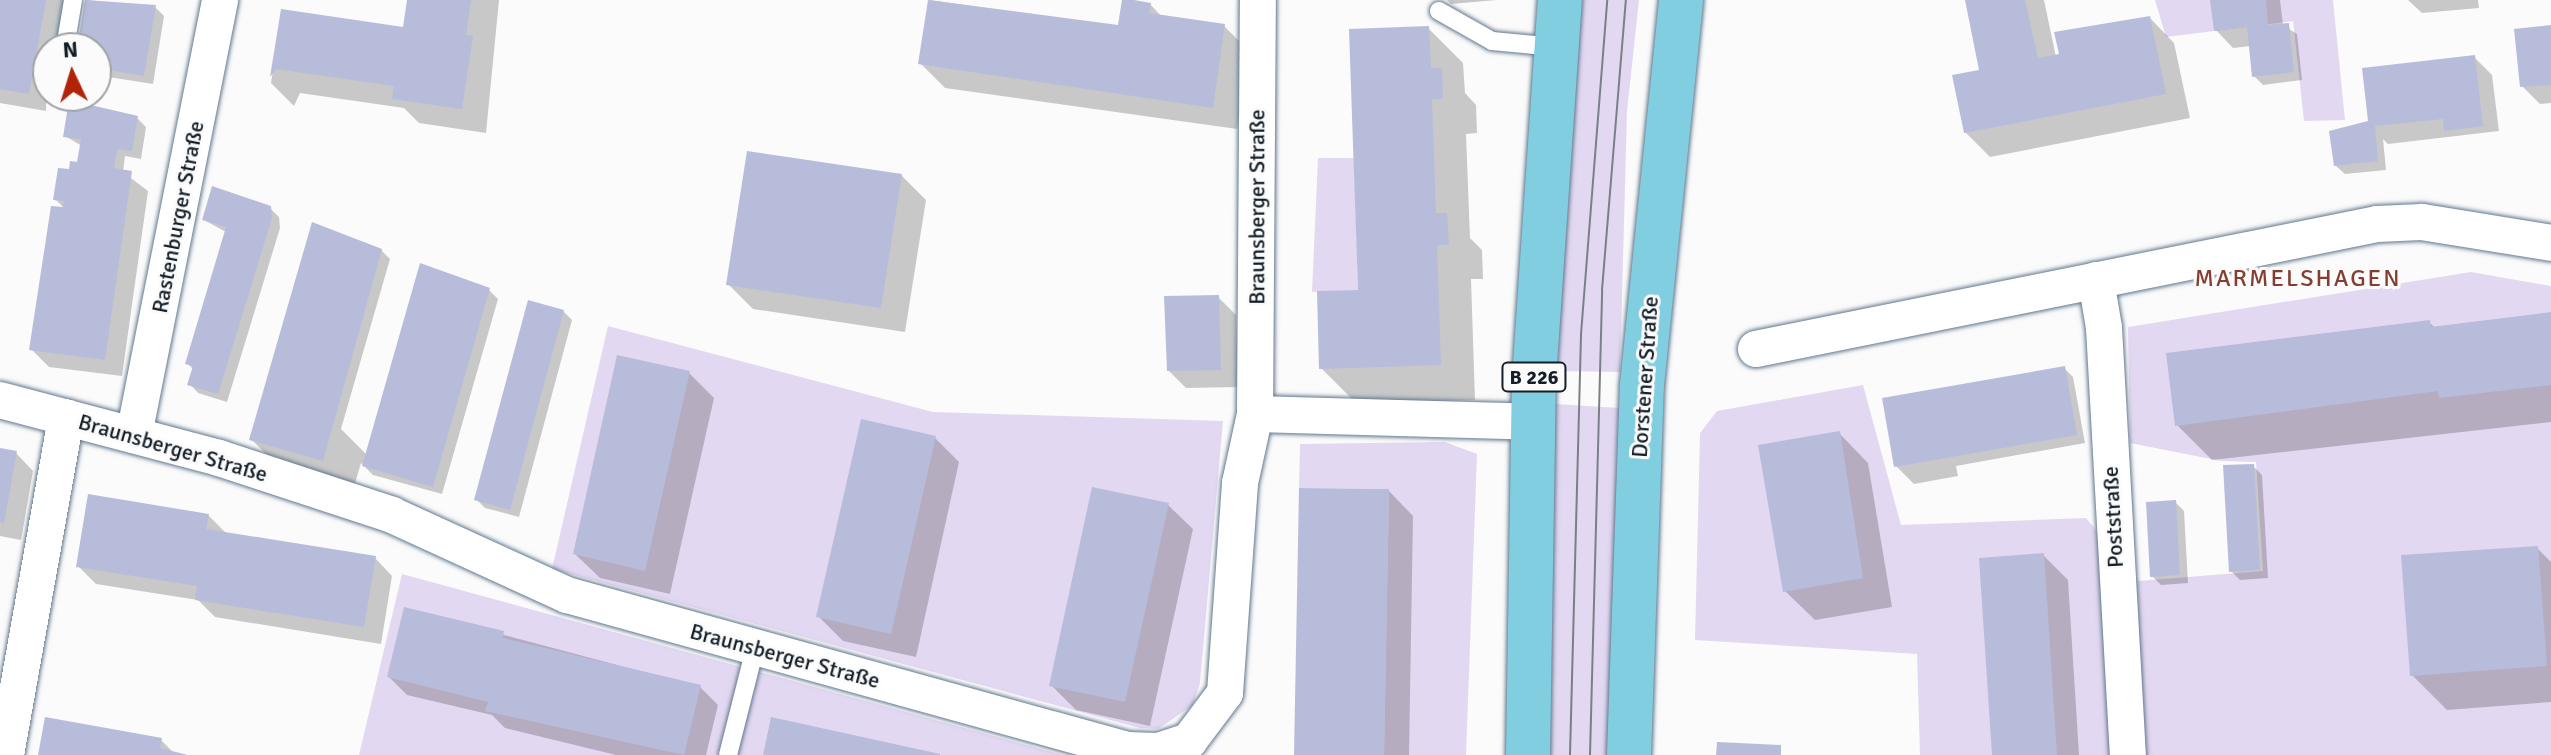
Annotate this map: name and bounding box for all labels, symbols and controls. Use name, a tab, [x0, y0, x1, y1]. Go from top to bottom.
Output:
north arrow	[32, 32, 112, 112]
text: N	[62, 36, 79, 64]
street label: Braunsberger Straße	[1244, 109, 1270, 305]
street label: Rastenburger Straße	[146, 119, 210, 315]
district label: MARMELSHAGEN	[2195, 265, 2401, 293]
street label: Dorstener Straße	[1626, 295, 1664, 459]
road number: B 226	[1500, 361, 1568, 393]
street label: Braunsberger Straße	[75, 408, 271, 488]
street label: Poststraße	[2097, 465, 2129, 569]
street label: Braunsberger Straße	[687, 618, 883, 694]

